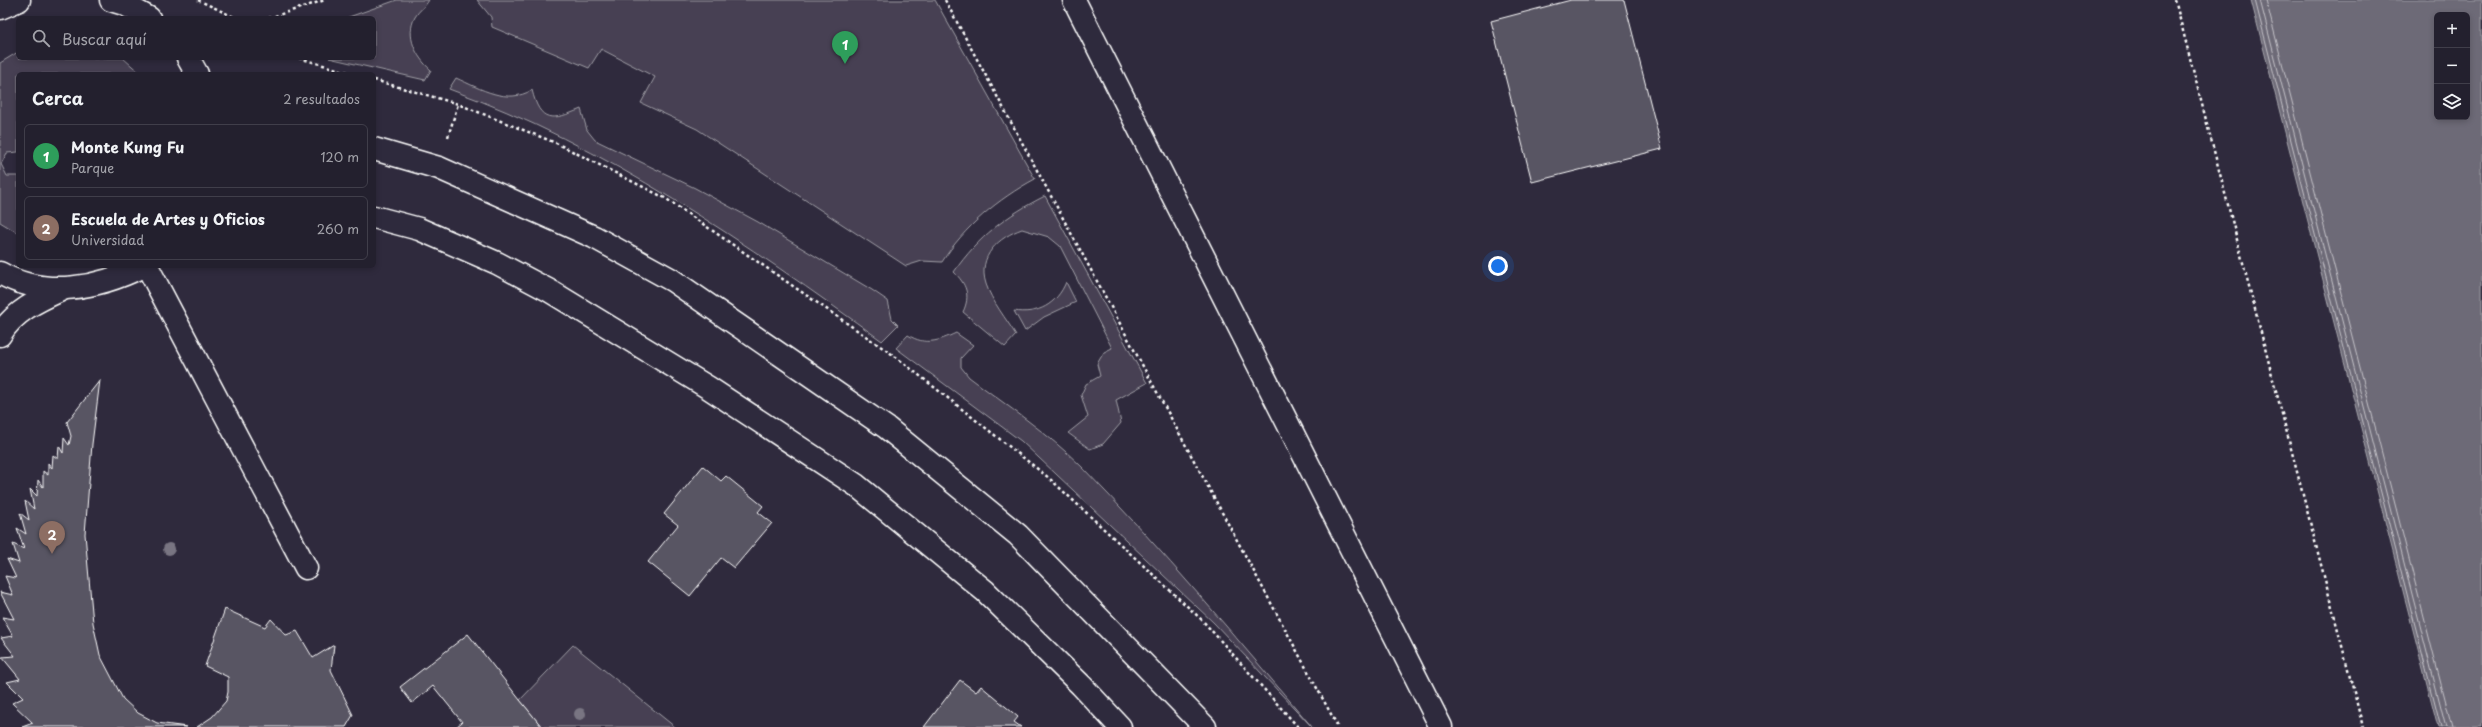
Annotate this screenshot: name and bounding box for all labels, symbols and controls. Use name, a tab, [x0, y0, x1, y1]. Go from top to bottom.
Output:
map controls	[2434, 12, 2470, 120]
button: +	[2434, 12, 2470, 48]
search box	[16, 16, 376, 60]
icon: search	[30, 27, 52, 49]
text: Buscar aquí	[62, 27, 146, 50]
pin: 1	[832, 31, 858, 64]
button: −	[2434, 48, 2470, 84]
button: layers	[2434, 84, 2470, 120]
text: Cerca	[32, 85, 83, 111]
text: 2 resultados	[283, 89, 360, 108]
text: Monte Kung Fu	[71, 135, 184, 158]
text: 1	[43, 147, 49, 166]
text: 120 m	[320, 147, 359, 166]
text: Parque	[71, 158, 114, 177]
text: Escuela de Artes y Oficios	[71, 207, 265, 230]
text: 2	[41, 219, 51, 238]
text: 260 m	[317, 219, 359, 238]
text: Universidad	[71, 230, 144, 249]
your location	[1488, 256, 1508, 276]
pin: 2	[39, 521, 65, 554]

